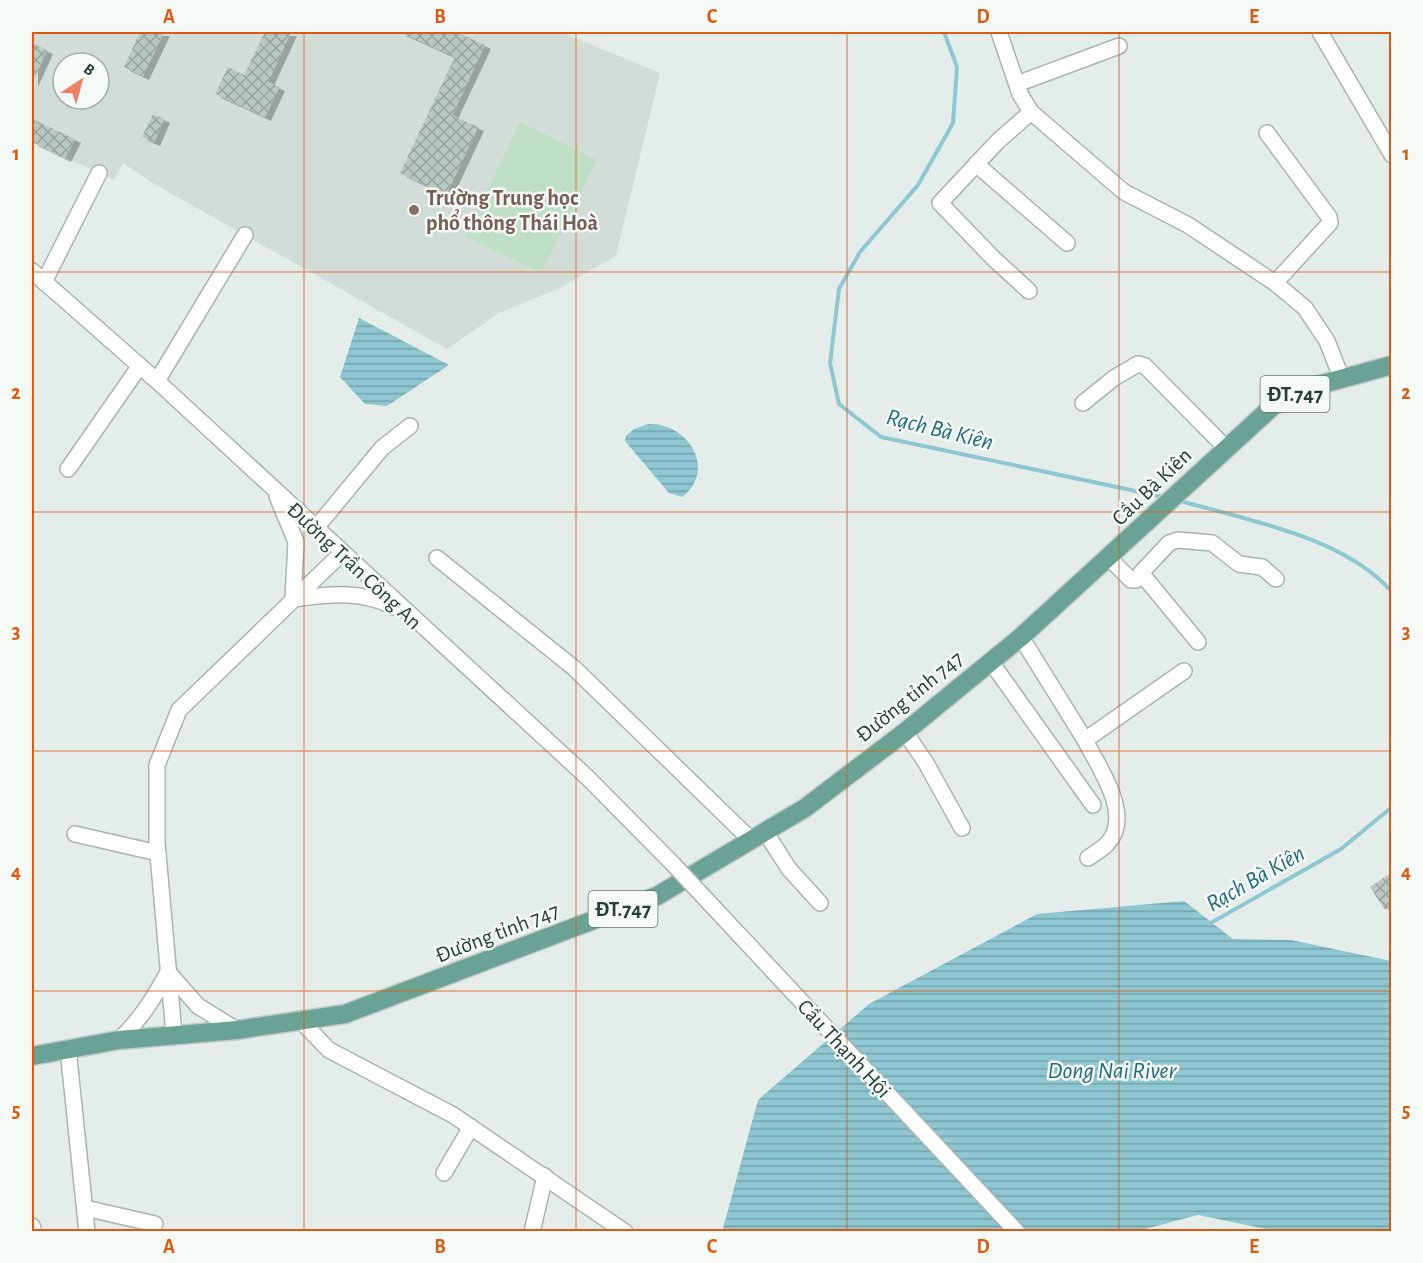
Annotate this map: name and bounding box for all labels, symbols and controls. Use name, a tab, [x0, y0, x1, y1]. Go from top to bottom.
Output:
text: A	[163, 7, 175, 27]
text: B	[434, 7, 446, 27]
text: C	[707, 7, 718, 27]
text: D	[976, 7, 990, 27]
text: E	[1249, 7, 1259, 27]
north arrow	[51, 51, 111, 111]
text: B	[81, 60, 98, 79]
text: 1	[12, 144, 20, 164]
text: 1	[1402, 144, 1410, 164]
place label: Trường Trung học phổ thông Thái Hoà	[426, 187, 598, 234]
marker: Trường Trung học phổ thông Thái Hoà	[407, 203, 421, 217]
road number: ĐT.747	[1260, 376, 1330, 412]
text: 2	[11, 383, 21, 403]
text: 2	[1401, 383, 1411, 403]
water label: Rạch Bà Kiên	[884, 405, 996, 455]
street label: Cầu Bà Kiên	[1108, 444, 1196, 530]
street label: Đường Trần Công An	[283, 498, 426, 634]
text: 3	[12, 622, 20, 642]
text: 3	[1402, 622, 1410, 642]
street label: Đường tỉnh 747	[852, 647, 967, 746]
water label: Rạch Bà Kiên	[1202, 841, 1309, 917]
text: 4	[11, 862, 21, 882]
text: 4	[1401, 862, 1411, 882]
road number: ĐT.747	[588, 891, 658, 927]
street label: Đường tỉnh 747	[432, 899, 562, 967]
street label: Cầu Thạnh Hội	[793, 995, 895, 1102]
water label: Dong Nai River	[1048, 1059, 1178, 1083]
text: 5	[12, 1101, 20, 1121]
text: 5	[1402, 1101, 1410, 1121]
text: A	[163, 1237, 175, 1257]
text: B	[434, 1237, 446, 1257]
text: C	[707, 1237, 718, 1257]
text: D	[976, 1237, 990, 1257]
text: E	[1249, 1237, 1259, 1257]

